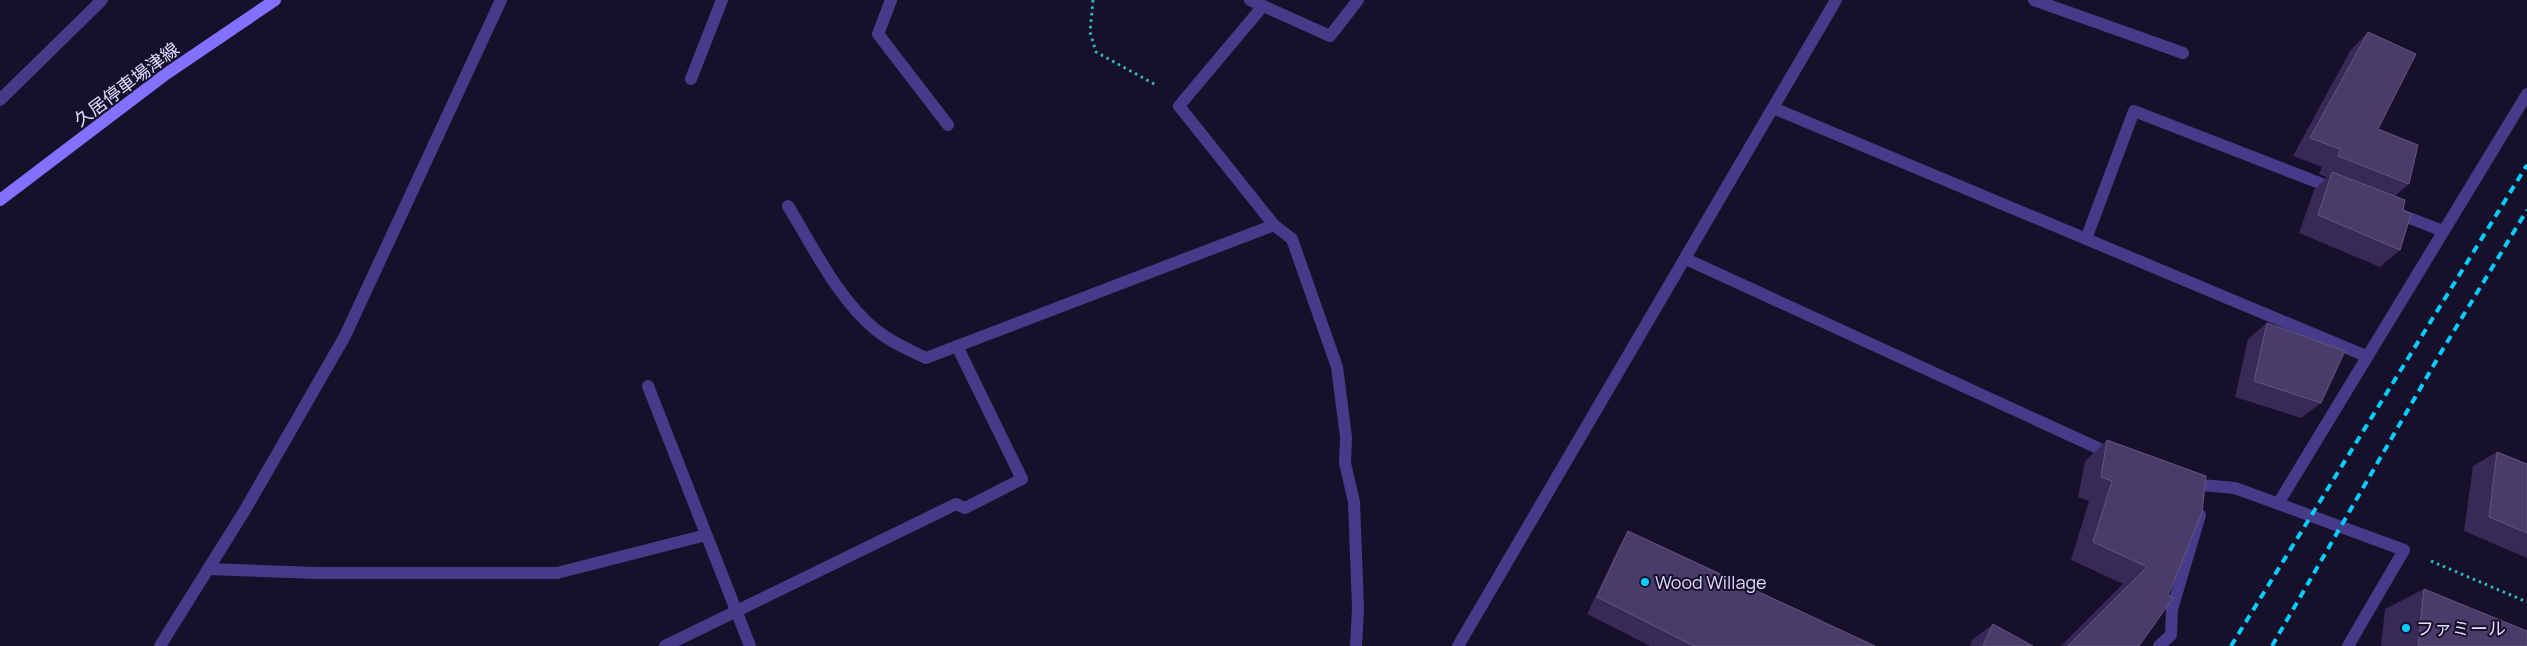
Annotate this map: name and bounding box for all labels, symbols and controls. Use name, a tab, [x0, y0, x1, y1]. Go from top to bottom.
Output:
street label: 久居停車場津線	[68, 37, 184, 131]
place label: Wood Willage	[1655, 570, 1767, 594]
marker: Wood Willage	[1639, 576, 1651, 588]
place label: ファミール	[2416, 616, 2506, 640]
marker: ファミール	[2400, 622, 2412, 634]

